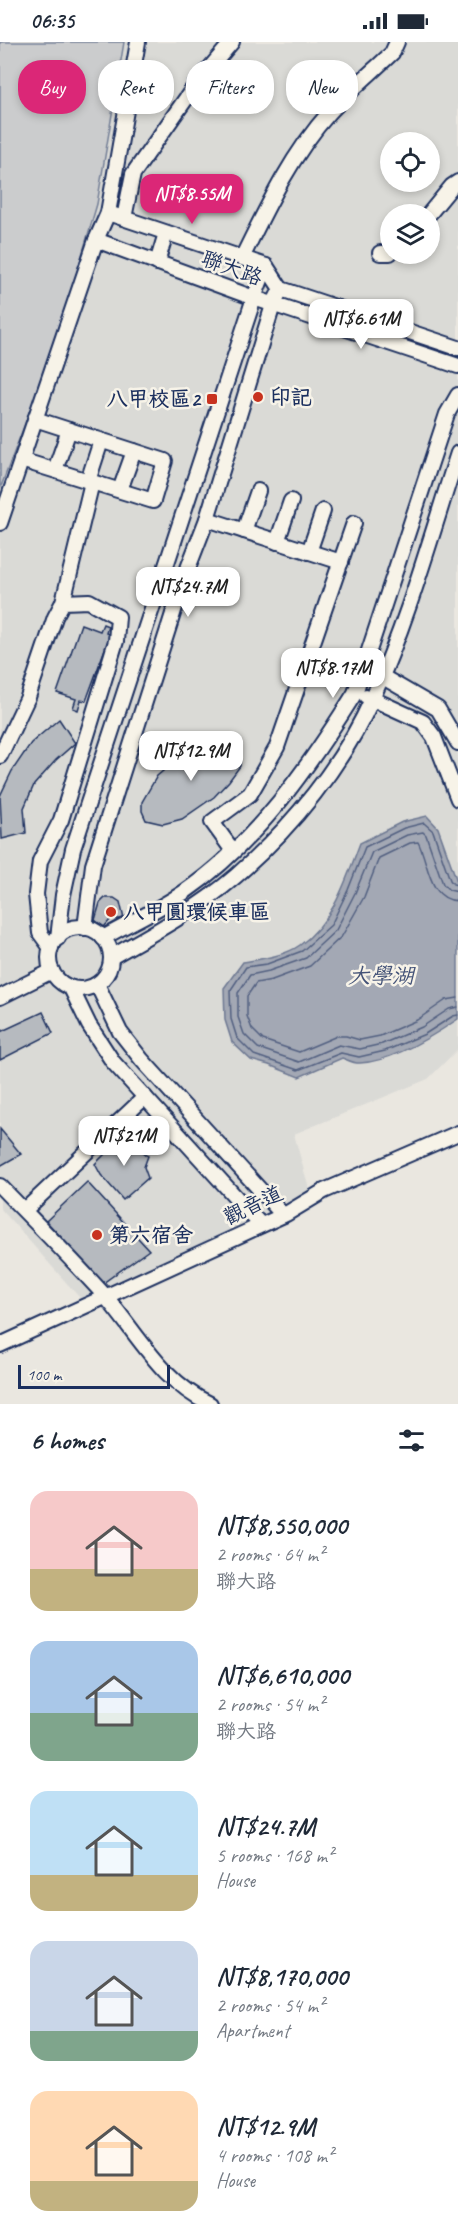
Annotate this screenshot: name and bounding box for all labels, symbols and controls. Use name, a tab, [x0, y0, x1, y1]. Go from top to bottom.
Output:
text: 06:35	[30, 7, 74, 35]
chip: Buy	[18, 60, 86, 114]
chip: Rent	[98, 60, 174, 114]
chip: Filters	[186, 60, 274, 114]
chip: New	[286, 60, 358, 114]
map controls	[380, 132, 440, 264]
button: locate	[380, 132, 440, 192]
pin: NT$8.55M	[130, 174, 254, 225]
text: NT$8.55M	[154, 181, 230, 206]
button: layers	[380, 204, 440, 264]
street label: 聯大路	[198, 245, 266, 291]
pin: NT$6.61M	[299, 299, 423, 350]
text: NT$6.61M	[323, 306, 399, 331]
place label: 印記	[270, 384, 312, 410]
place label: 八甲校區2	[107, 386, 203, 412]
marker: 印記	[251, 390, 265, 404]
marker: 八甲校區2	[205, 392, 219, 406]
pin: NT$24.7M	[126, 567, 250, 618]
text: NT$24.7M	[150, 574, 226, 599]
pin: NT$8.17M	[271, 648, 395, 699]
text: NT$8.17M	[295, 655, 371, 680]
pin: NT$12.9M	[129, 731, 253, 782]
text: NT$12.9M	[153, 738, 229, 763]
place label: 八甲圓環候車區	[123, 899, 270, 925]
marker: 八甲圓環候車區	[104, 905, 118, 919]
water label: 大學湖	[348, 962, 416, 990]
pin: NT$21M	[75, 1116, 173, 1167]
text: NT$21M	[92, 1123, 156, 1148]
street label: 觀音道	[219, 1180, 287, 1230]
place label: 第六宿舍	[109, 1222, 193, 1248]
marker: 第六宿舍	[90, 1228, 104, 1242]
scale bar	[18, 1362, 170, 1390]
text: 100 m	[27, 1365, 61, 1385]
text: 6 homes	[30, 1424, 104, 1457]
icon: filters	[395, 1424, 428, 1457]
text: NT$8,550,000	[216, 1509, 347, 1542]
icon: home	[78, 1515, 150, 1587]
text: 2 rooms · 64 m²	[216, 1542, 324, 1567]
text: 聯大路	[216, 1569, 276, 1594]
text: NT$6,610,000	[216, 1659, 349, 1692]
icon: home	[78, 1665, 150, 1737]
text: 2 rooms · 54 m²	[216, 1692, 324, 1717]
text: 聯大路	[216, 1719, 276, 1744]
text: NT$24.7M	[216, 1810, 315, 1843]
icon: home	[78, 1815, 150, 1887]
text: 5 rooms · 168 m²	[216, 1843, 333, 1868]
text: House	[216, 1868, 255, 1893]
text: NT$8,170,000	[216, 1960, 348, 1993]
icon: home	[78, 1965, 150, 2037]
text: 2 rooms · 54 m²	[216, 1993, 324, 2018]
text: Apartment	[216, 2018, 289, 2043]
text: NT$12.9M	[216, 2110, 315, 2143]
icon: home	[78, 2115, 150, 2187]
text: 4 rooms · 108 m²	[216, 2143, 333, 2168]
text: House	[216, 2168, 255, 2193]

